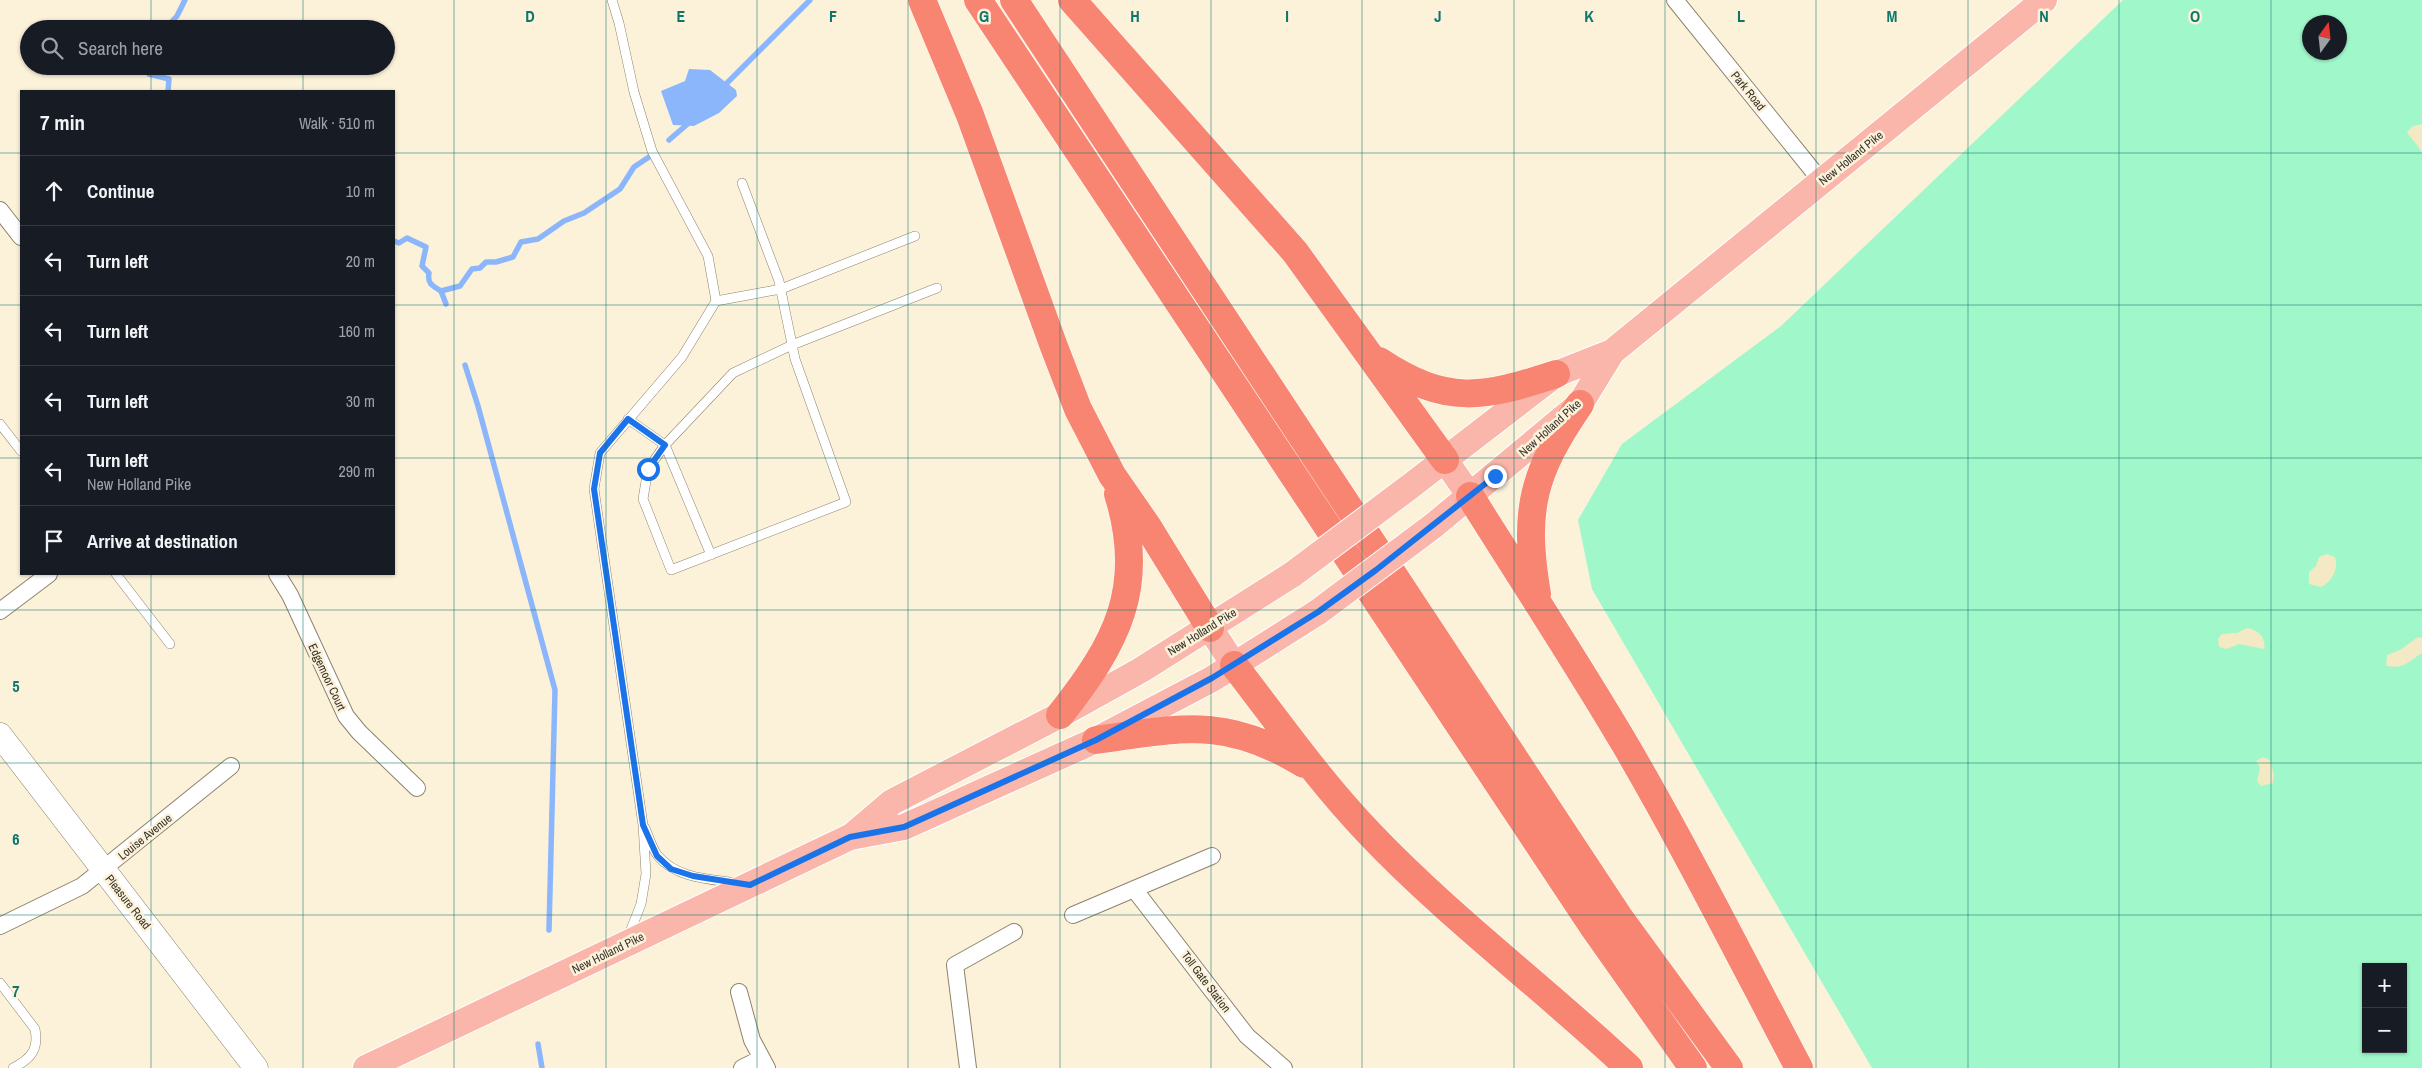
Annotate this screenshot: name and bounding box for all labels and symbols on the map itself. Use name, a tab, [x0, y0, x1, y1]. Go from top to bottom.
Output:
text: D	[525, 5, 535, 27]
text: E	[677, 5, 686, 27]
text: F	[829, 5, 837, 27]
text: G	[979, 5, 989, 27]
text: H	[1130, 5, 1140, 27]
text: I	[1285, 5, 1289, 27]
text: J	[1434, 5, 1442, 27]
text: K	[1584, 5, 1594, 27]
text: L	[1737, 5, 1745, 27]
text: M	[1887, 5, 1898, 27]
text: N	[2039, 5, 2049, 27]
text: O	[2190, 5, 2200, 27]
north arrow	[2302, 15, 2347, 60]
street label: Park Road	[1727, 68, 1769, 114]
street label: New Holland Pike	[1816, 127, 1886, 189]
street label: New Holland Pike	[1516, 396, 1584, 460]
route start	[637, 458, 660, 481]
route end	[1484, 465, 1507, 488]
street label: New Holland Pike	[1165, 604, 1239, 660]
street label: Edgemoor Court	[304, 641, 350, 713]
text: 5	[12, 675, 20, 697]
street label: Louise Avenue	[115, 810, 175, 864]
text: 6	[12, 828, 20, 850]
street label: Pleasure Road	[102, 871, 154, 933]
street label: New Holland Pike	[569, 929, 647, 977]
street label: Toll Gate Station	[1178, 948, 1234, 1016]
text: 7	[12, 980, 20, 1002]

